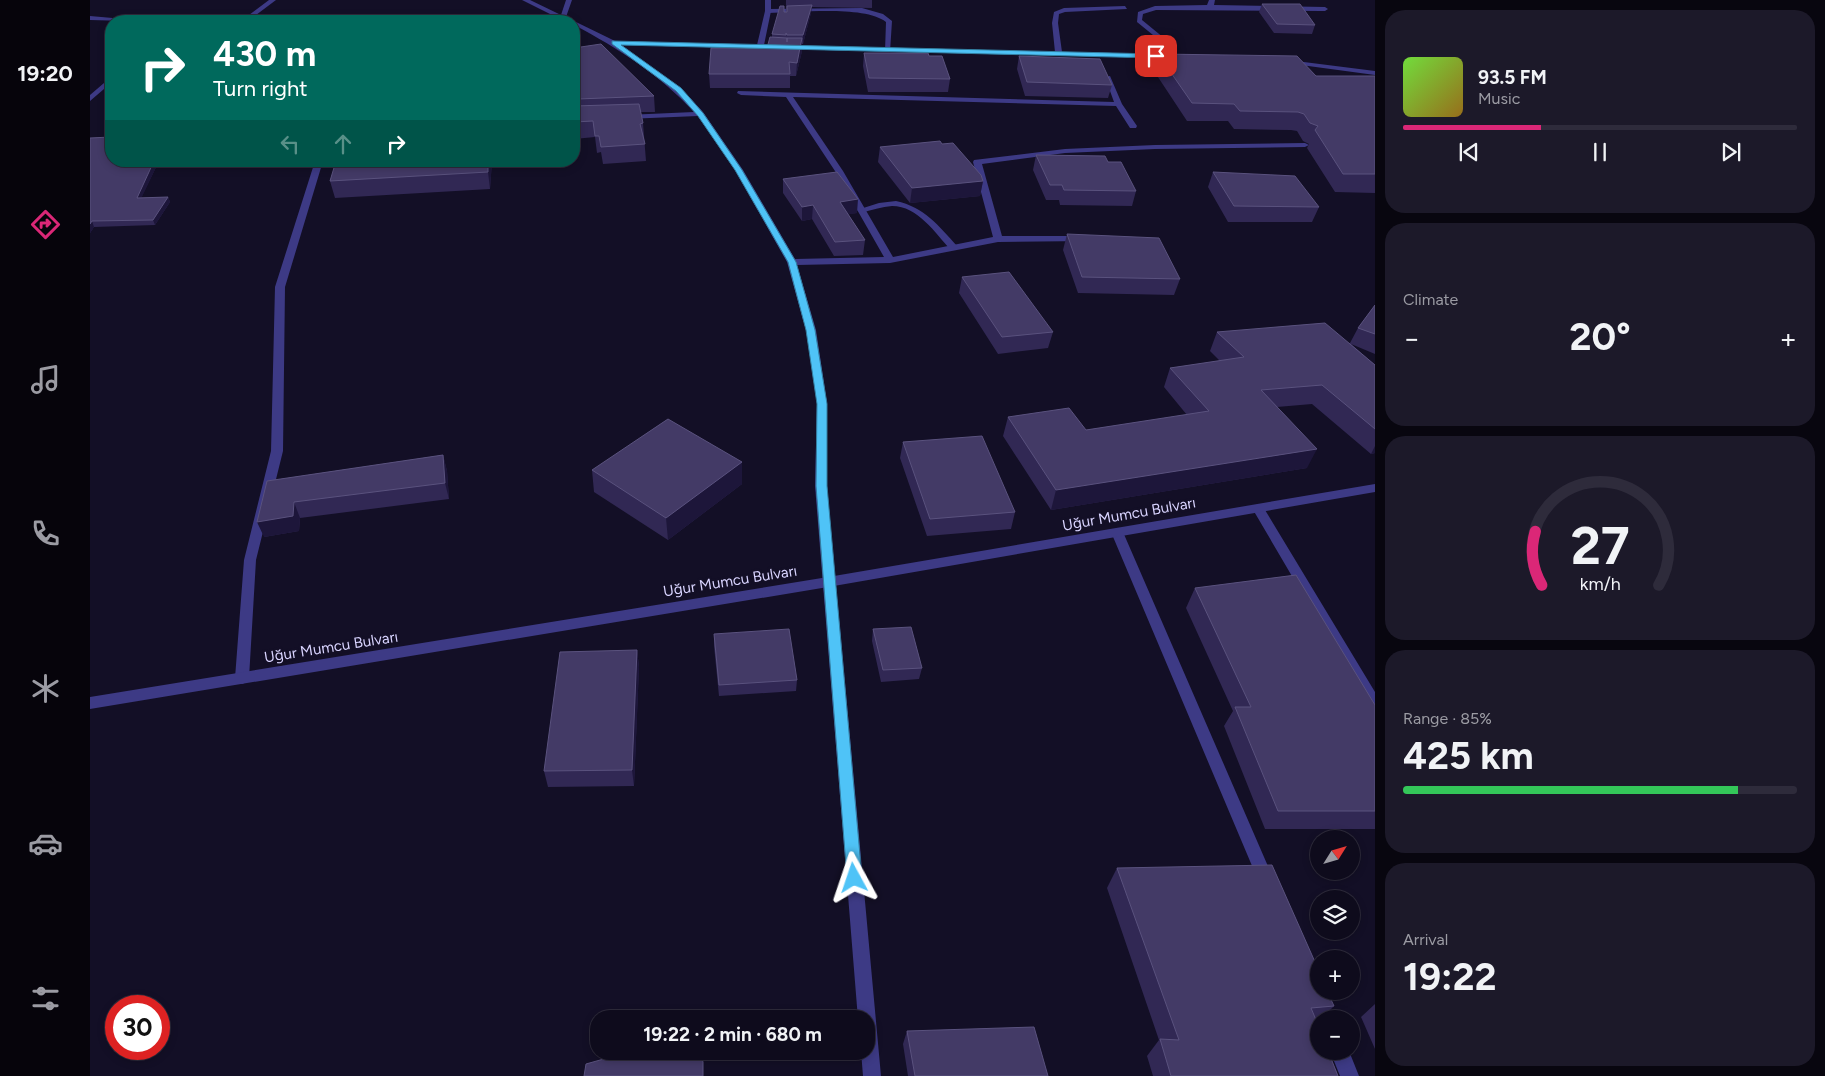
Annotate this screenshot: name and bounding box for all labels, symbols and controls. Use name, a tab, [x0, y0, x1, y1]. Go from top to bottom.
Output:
text: 430 m	[213, 33, 316, 75]
icon: right	[130, 35, 195, 100]
pin	[1135, 35, 1177, 77]
icon: arrive	[1142, 42, 1170, 70]
text: 19:20	[17, 60, 73, 87]
text: 93.5 FM	[1478, 66, 1547, 89]
text: Turn right	[213, 75, 308, 102]
text: Music	[1478, 89, 1520, 108]
icon: left	[276, 130, 304, 158]
icon: ahead	[329, 130, 357, 158]
icon: right	[382, 130, 410, 158]
icon: previous	[1455, 138, 1483, 166]
icon: pause	[1586, 138, 1614, 166]
icon: next	[1717, 138, 1745, 166]
icon: directions	[28, 207, 63, 242]
text: Climate	[1403, 290, 1458, 309]
text: 20°	[1570, 314, 1631, 360]
text: −	[1403, 321, 1420, 355]
text: +	[1780, 321, 1797, 355]
icon: music	[28, 362, 63, 397]
street label: Uğur Mumcu Bulvarı	[1061, 493, 1197, 535]
text: 27	[1570, 515, 1630, 577]
icon: phone	[28, 516, 63, 551]
street label: Uğur Mumcu Bulvarı	[662, 562, 798, 600]
text: km/h	[1580, 573, 1620, 594]
street label: Uğur Mumcu Bulvarı	[263, 628, 399, 666]
icon: climate	[28, 671, 63, 706]
text: Range · 85%	[1403, 709, 1492, 728]
text: 425 km	[1403, 733, 1534, 779]
icon: car	[28, 826, 63, 861]
north arrow	[1310, 830, 1360, 880]
map controls	[1310, 830, 1360, 1060]
position arrow	[827, 851, 879, 903]
button: layers	[1310, 890, 1360, 940]
text: Arrival	[1403, 930, 1448, 949]
button: +	[1310, 950, 1360, 1000]
text: 19:22	[1403, 954, 1497, 1000]
icon: filters	[28, 981, 63, 1016]
speed limit sign: 30	[105, 995, 170, 1060]
button: −	[1310, 1010, 1360, 1060]
text: 19:22 · 2 min · 680 m	[643, 1023, 822, 1046]

